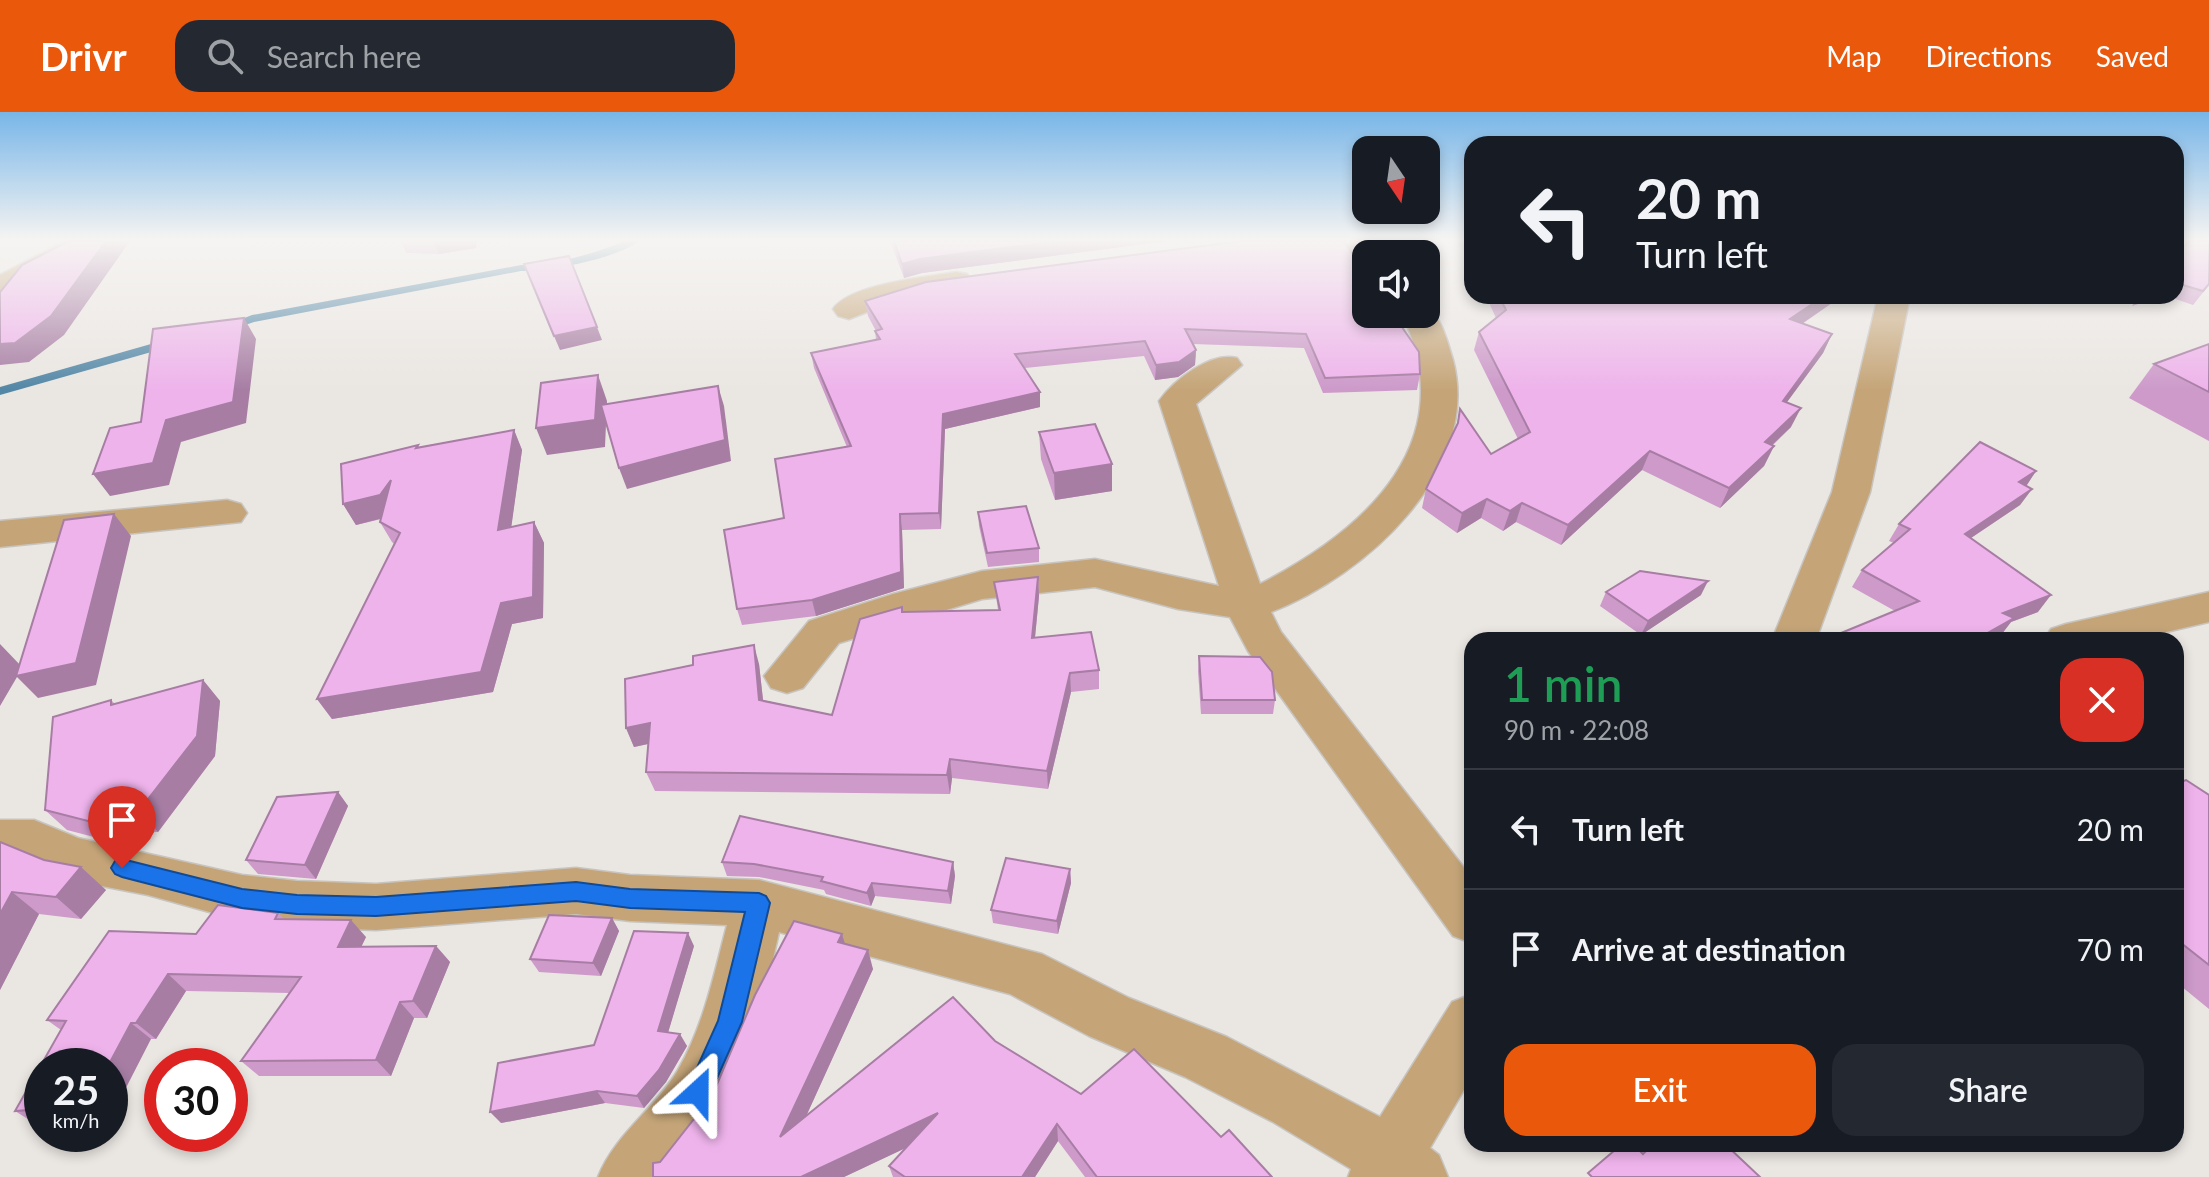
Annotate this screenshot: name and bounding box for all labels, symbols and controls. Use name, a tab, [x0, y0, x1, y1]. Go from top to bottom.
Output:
search box	[175, 20, 735, 92]
text: Drivr	[40, 33, 127, 79]
icon: search	[203, 34, 247, 78]
text: Search here	[267, 38, 421, 74]
text: Map	[1826, 39, 1881, 73]
text: Directions	[1925, 39, 2052, 73]
text: Saved	[2096, 39, 2169, 73]
north arrow	[1352, 136, 1440, 224]
map controls	[1352, 136, 1440, 328]
text: 20 m	[1636, 164, 1761, 231]
icon: left	[1504, 168, 1608, 272]
text: Turn left	[1636, 232, 1768, 276]
button: sound	[1352, 240, 1440, 328]
text: 1 min	[1504, 655, 1622, 712]
button: close	[2060, 658, 2144, 742]
text: 90 m · 22:08	[1504, 714, 1649, 746]
pin	[88, 786, 156, 868]
icon: arrive	[100, 798, 144, 842]
icon: left	[1504, 807, 1548, 851]
text: Turn left	[1572, 811, 1684, 847]
text: 20 m	[2077, 811, 2144, 847]
icon: arrive	[1504, 927, 1548, 971]
text: Arrive at destination	[1572, 931, 1846, 967]
text: 70 m	[2077, 931, 2144, 967]
button: Exit	[1504, 1044, 1816, 1136]
button: Share	[1832, 1044, 2144, 1136]
speed limit sign: 30	[144, 1048, 248, 1152]
position arrow	[656, 1050, 740, 1134]
text: 25	[53, 1066, 99, 1114]
text: km/h	[53, 1108, 99, 1132]

